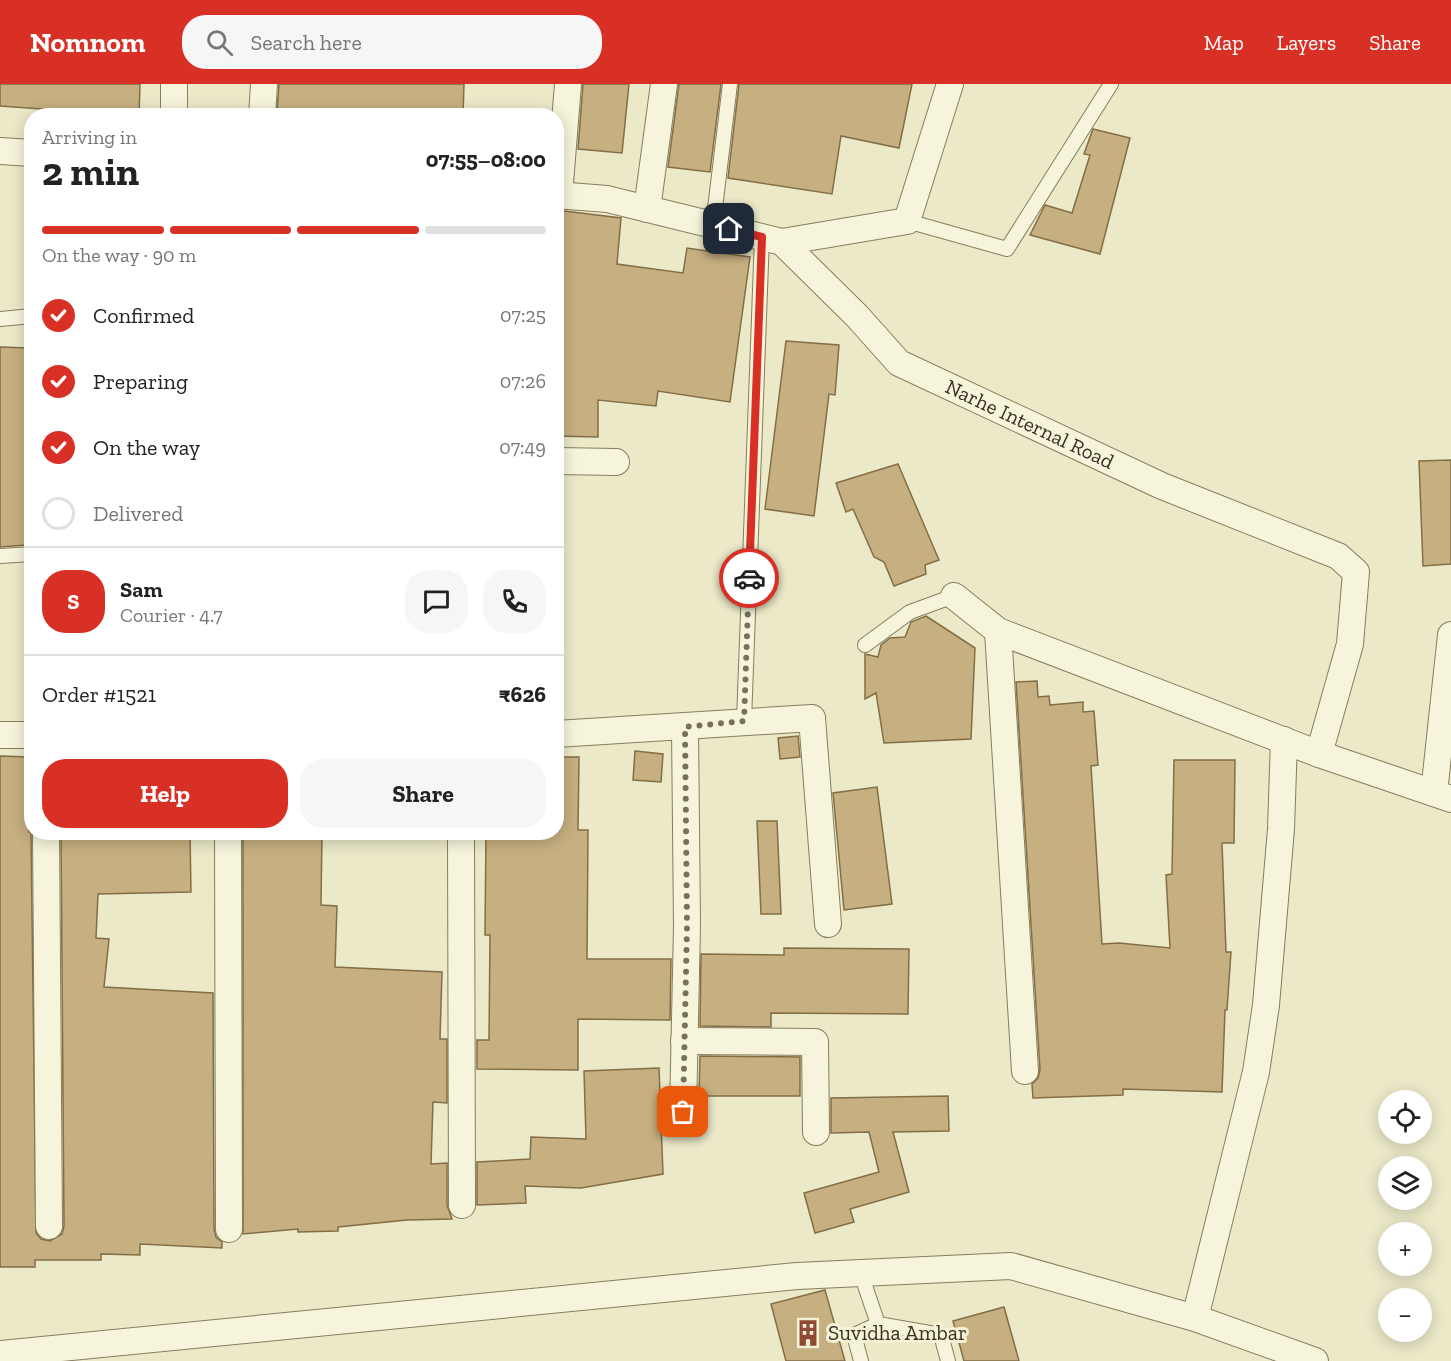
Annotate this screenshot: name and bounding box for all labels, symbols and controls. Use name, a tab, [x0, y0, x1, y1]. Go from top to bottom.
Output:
search box	[182, 15, 602, 69]
text: Nomnom	[30, 26, 146, 59]
icon: search	[203, 26, 236, 59]
text: Search here	[251, 29, 362, 56]
text: Map	[1204, 30, 1244, 55]
text: Layers	[1277, 30, 1336, 55]
text: Share	[1369, 30, 1421, 55]
text: Arriving in	[42, 125, 137, 149]
text: 07:55–08:00	[426, 146, 546, 173]
text: 2 min	[42, 148, 139, 195]
pin	[703, 203, 754, 254]
icon: home	[712, 212, 745, 245]
text: On the way · 90 m	[42, 243, 196, 267]
icon: check	[42, 299, 75, 332]
text: Confirmed	[93, 302, 194, 329]
text: 07:25	[500, 303, 546, 327]
icon: check	[42, 365, 75, 398]
text: Preparing	[93, 368, 188, 395]
text: 07:26	[500, 369, 546, 393]
street label: Narhe Internal Road	[942, 373, 1119, 474]
icon: check	[42, 431, 75, 464]
text: On the way	[93, 434, 200, 461]
text: 07:49	[499, 435, 546, 459]
text: Delivered	[93, 500, 183, 527]
courier	[719, 548, 779, 608]
icon: car	[733, 562, 766, 595]
button: chat	[405, 570, 468, 633]
button: phone	[483, 570, 546, 633]
text: Sam	[120, 576, 163, 603]
text: S	[67, 588, 80, 615]
text: Courier · 4.7	[120, 603, 223, 627]
text: Order #1521	[42, 681, 156, 708]
text: ₹626	[499, 681, 546, 708]
button: Help	[42, 759, 288, 828]
button: Share	[300, 759, 546, 828]
pin	[657, 1086, 708, 1137]
map controls	[1378, 1090, 1432, 1342]
button: locate	[1378, 1090, 1432, 1144]
icon: bag	[666, 1095, 699, 1128]
button: layers	[1378, 1156, 1432, 1210]
button: +	[1378, 1222, 1432, 1276]
button: −	[1378, 1288, 1432, 1342]
building icon: Suvidha Ambar	[793, 1318, 823, 1348]
place label: Suvidha Ambar	[828, 1320, 967, 1345]

